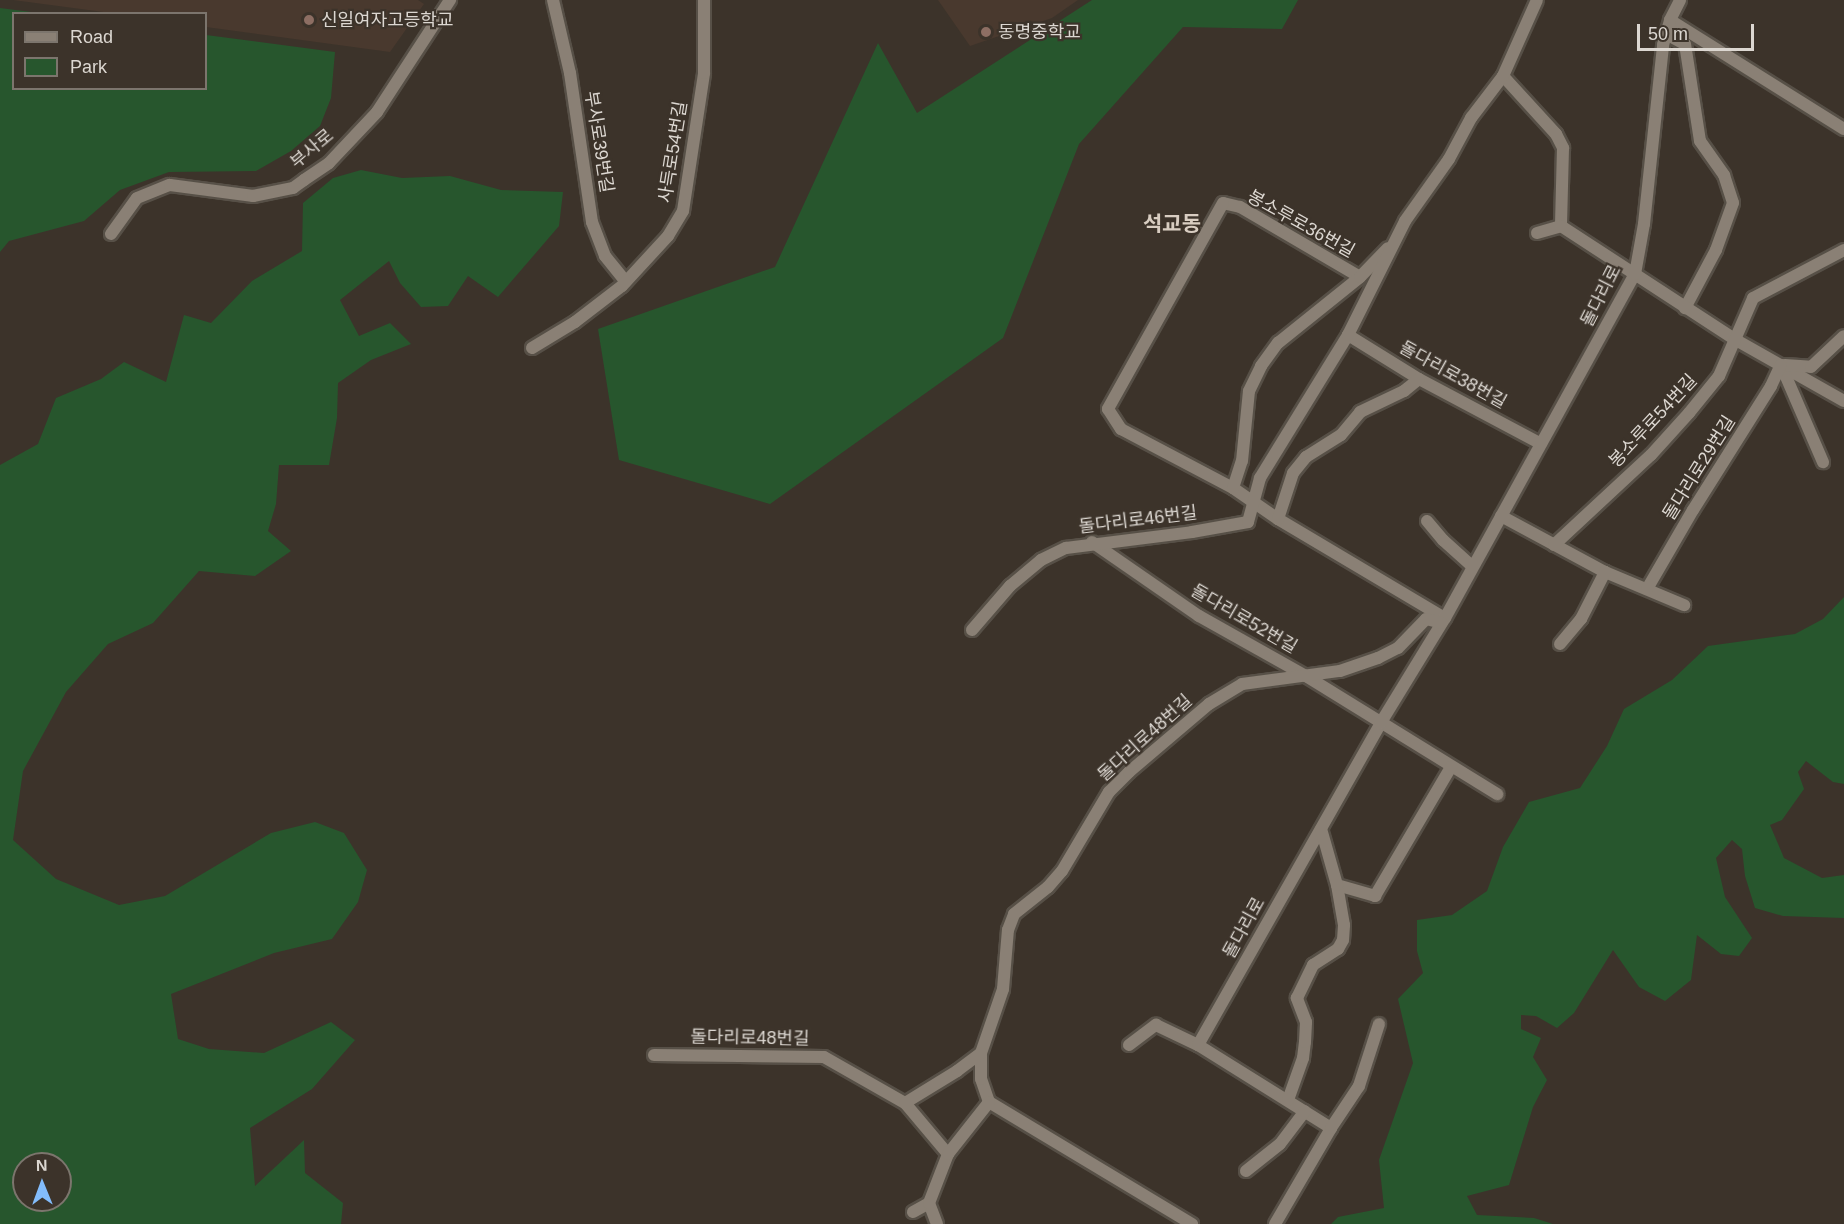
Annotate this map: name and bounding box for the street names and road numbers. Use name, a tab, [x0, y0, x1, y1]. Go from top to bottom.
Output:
street label: 부사로39번길	[580, 90, 618, 194]
street label: 사득로54번길	[654, 100, 692, 204]
street label: 부사로	[286, 125, 338, 173]
street label: 봉소루로36번길	[1244, 186, 1358, 262]
street label: 돌다리로	[1576, 262, 1626, 330]
street label: 돌다리로38번길	[1396, 337, 1510, 413]
street label: 봉소루로54번길	[1604, 370, 1702, 472]
street label: 돌다리로29번길	[1658, 412, 1740, 524]
street label: 돌다리로46번길	[1077, 502, 1199, 538]
street label: 돌다리로52번길	[1187, 580, 1301, 658]
street label: 돌다리로48번길	[1093, 690, 1197, 786]
street label: 돌다리로	[1218, 894, 1270, 962]
street label: 돌다리로48번길	[690, 1026, 810, 1050]

